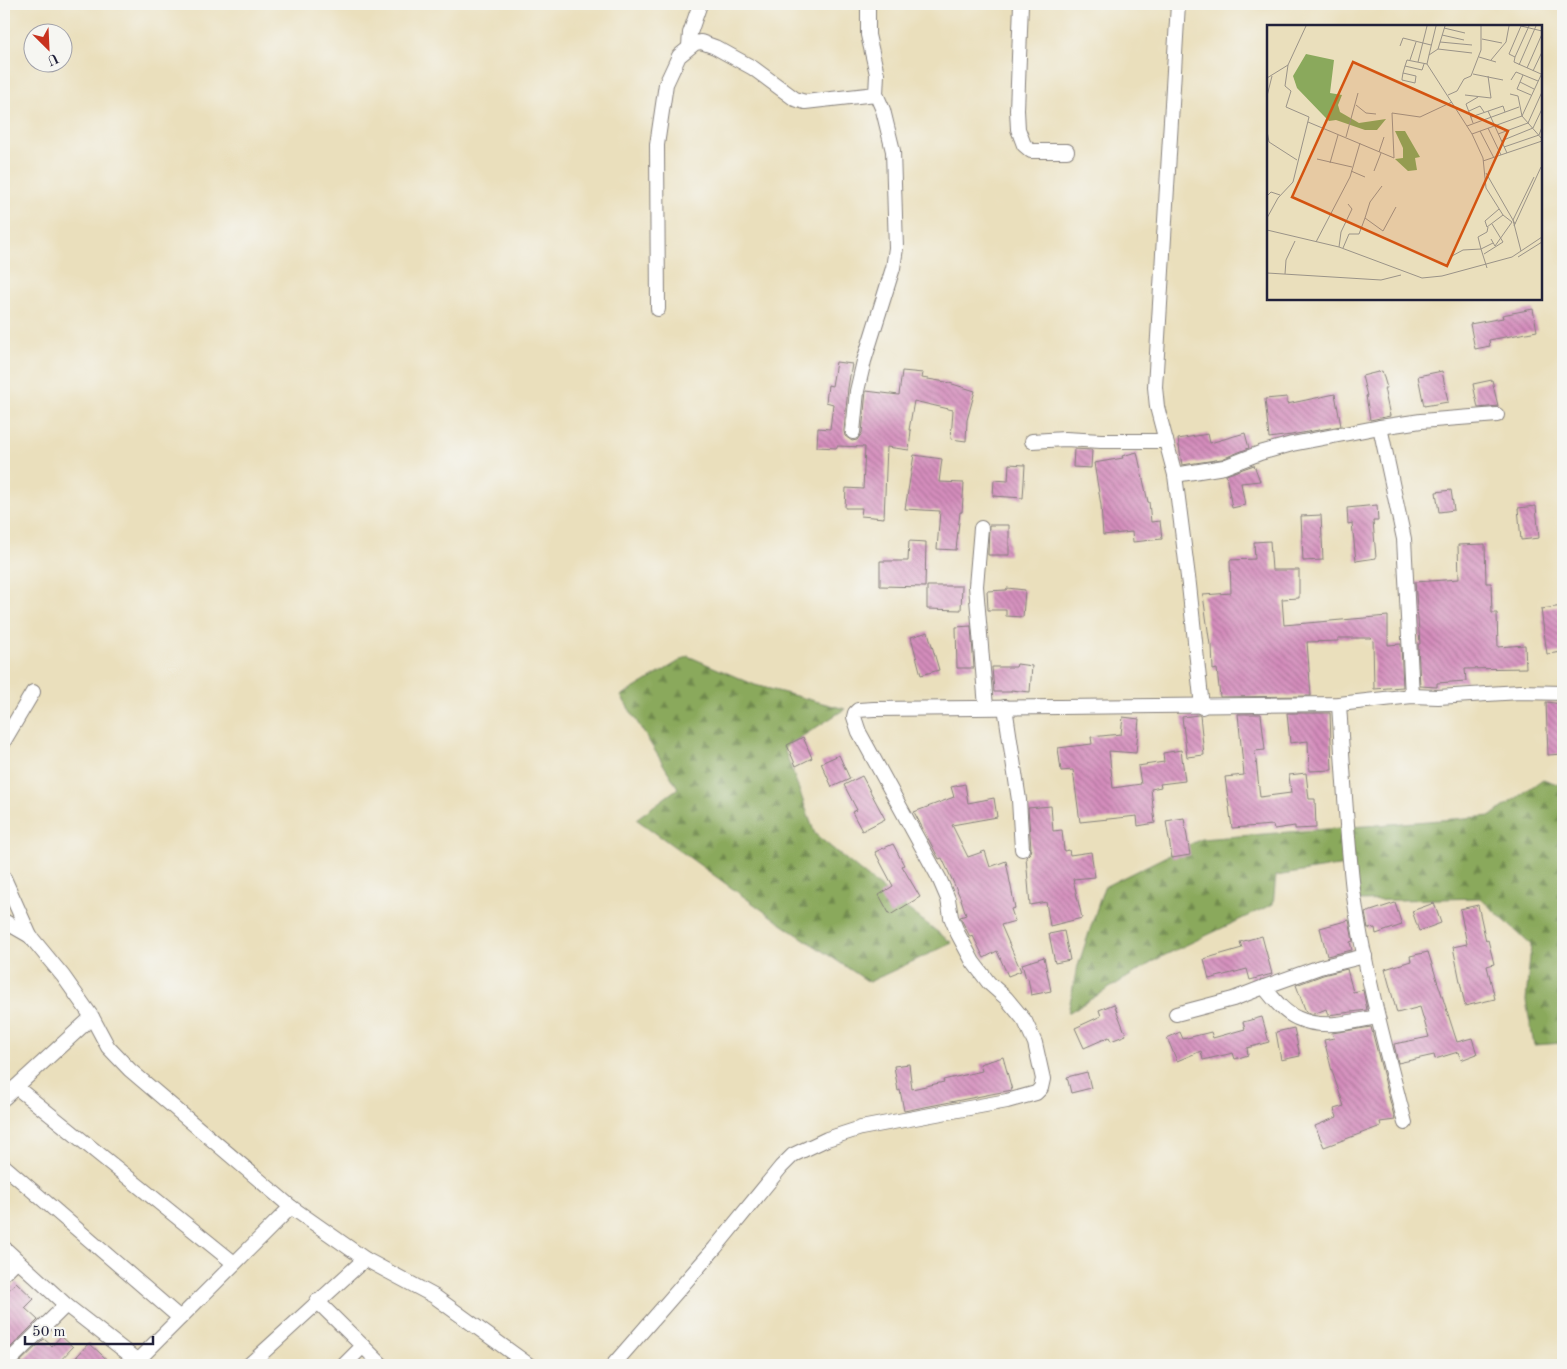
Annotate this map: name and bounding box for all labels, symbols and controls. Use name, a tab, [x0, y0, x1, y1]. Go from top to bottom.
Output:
north arrow	[22, 22, 72, 72]
inset map	[1267, 25, 1542, 300]
text: U	[45, 50, 61, 68]
scale bar	[25, 1314, 152, 1346]
text: 50 m	[32, 1325, 66, 1340]

